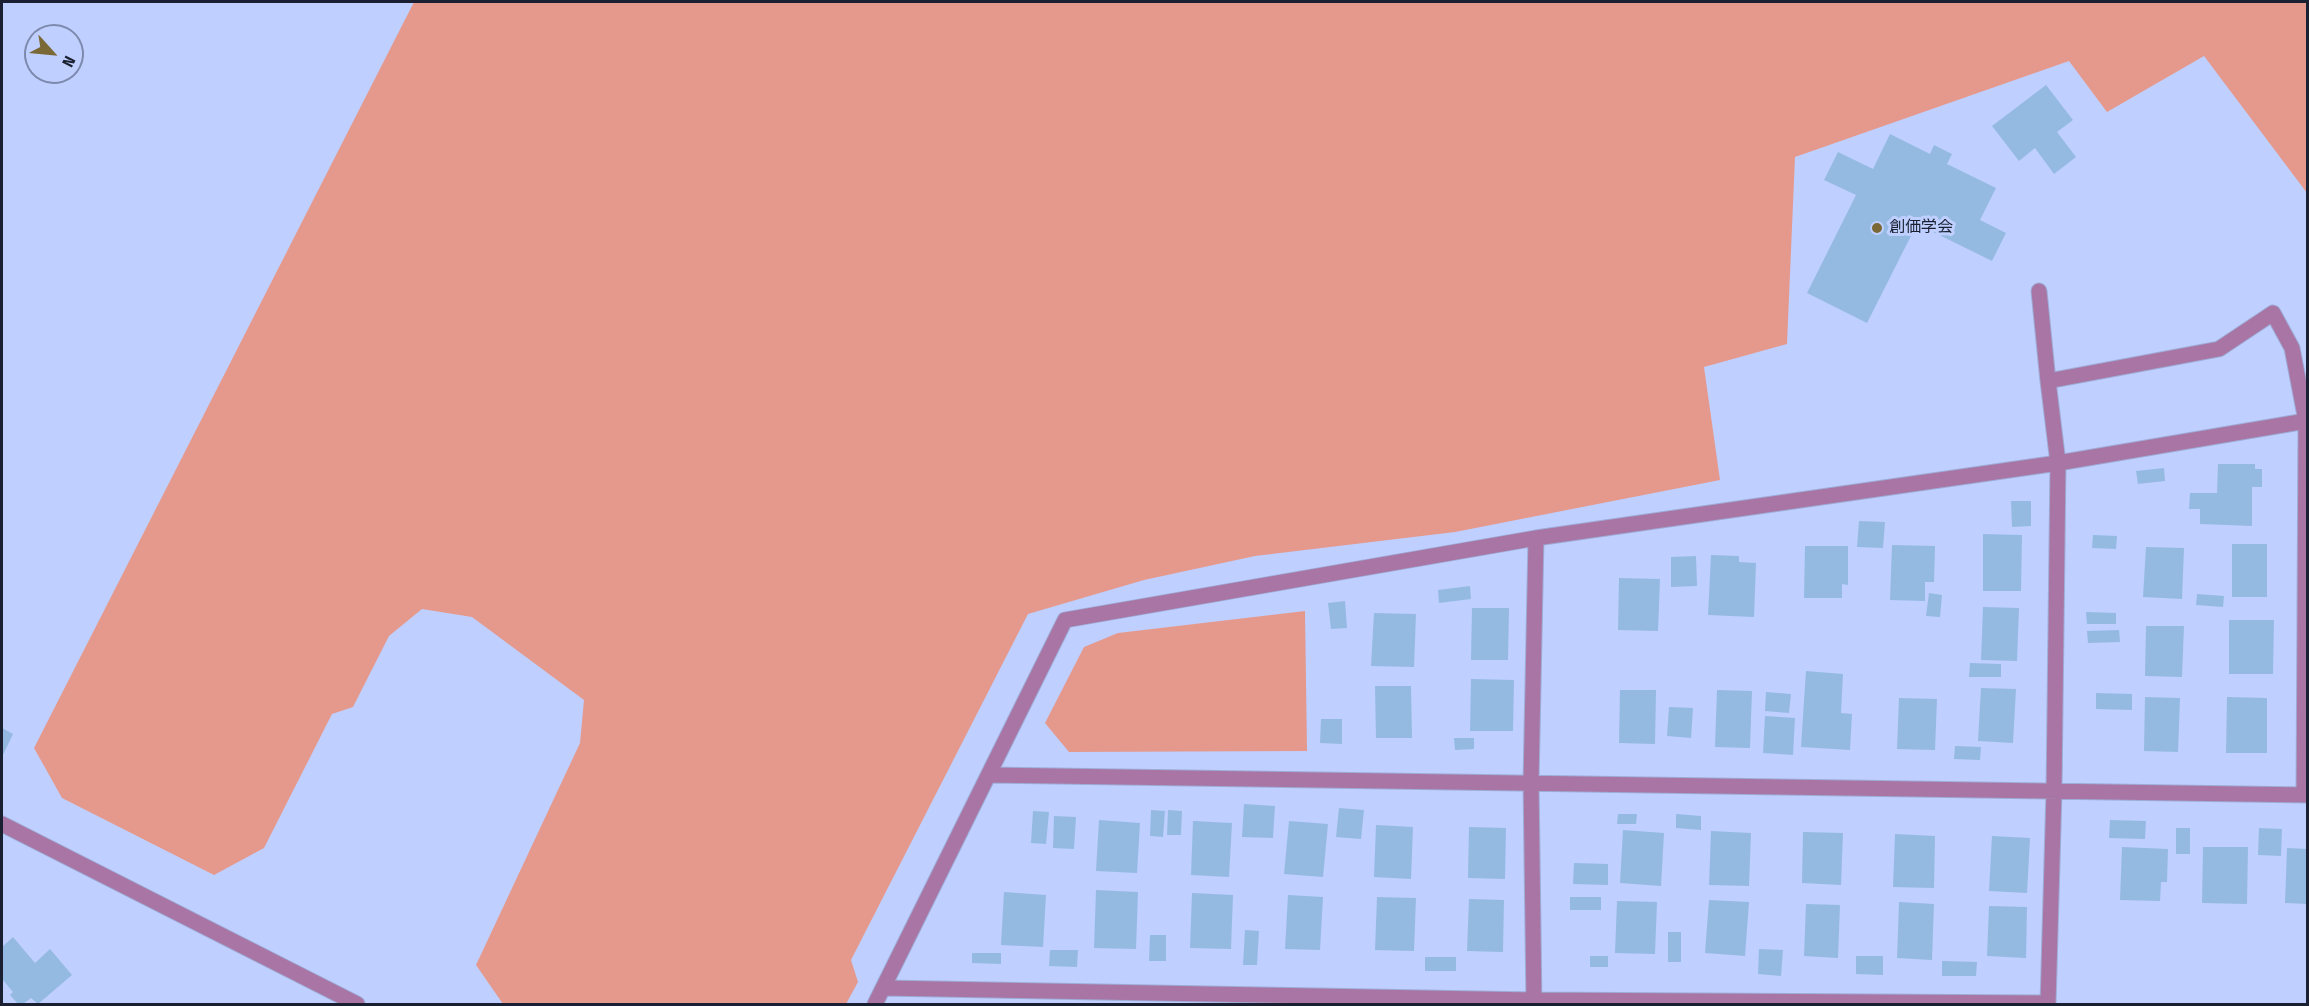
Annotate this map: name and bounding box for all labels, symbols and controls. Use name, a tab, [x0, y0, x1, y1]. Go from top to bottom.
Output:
north arrow	[24, 24, 84, 84]
text: N	[58, 53, 79, 70]
place label: 創価学会	[1889, 218, 1953, 238]
marker: 創価学会	[1870, 221, 1884, 235]

